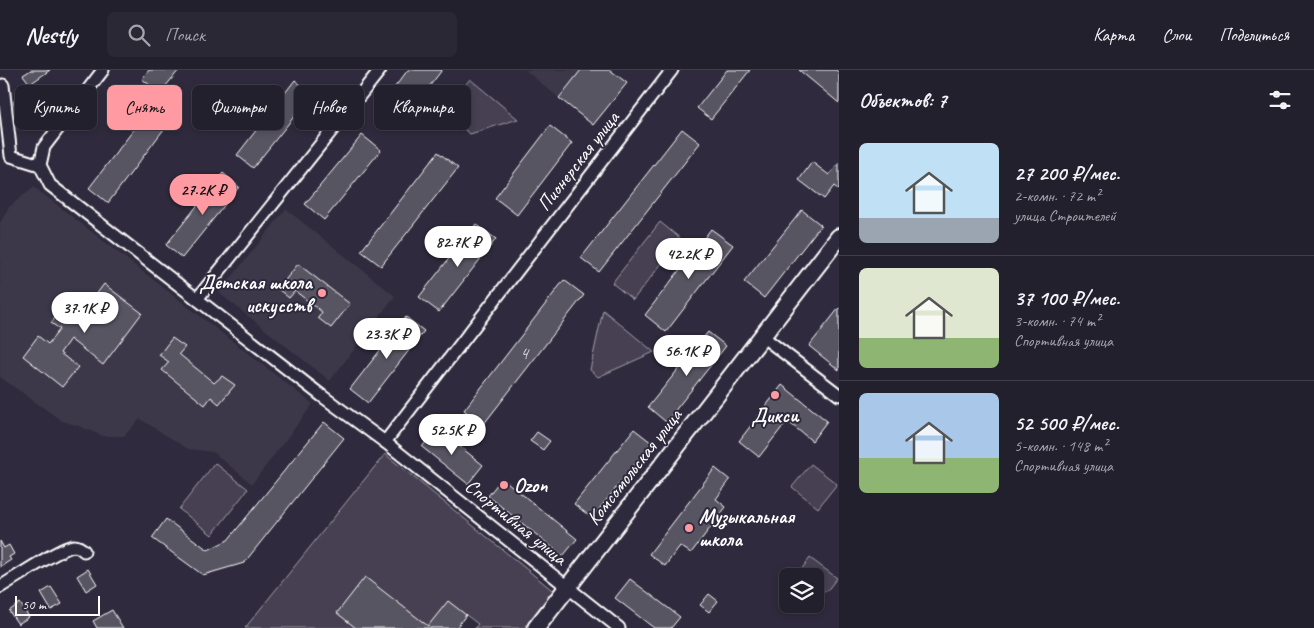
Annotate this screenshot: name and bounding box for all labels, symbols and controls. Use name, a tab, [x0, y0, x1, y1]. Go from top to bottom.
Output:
search box	[107, 12, 457, 57]
text: Nestly	[25, 20, 77, 50]
icon: search	[125, 21, 153, 49]
text: Поиск	[165, 23, 205, 47]
text: Карта	[1093, 24, 1134, 46]
text: Слои	[1162, 24, 1191, 46]
text: Поделиться	[1219, 24, 1289, 46]
chip: Купить	[15, 85, 97, 130]
chip: Снять	[107, 85, 182, 130]
chip: Фильтры	[192, 85, 284, 130]
chip: Новое	[294, 85, 364, 130]
chip: Квартира	[374, 85, 471, 130]
icon: filters	[1266, 86, 1294, 114]
text: Объектов: 7	[859, 87, 947, 113]
street label: Пионерская улица	[531, 105, 626, 216]
text: 27 200 ₽/мес.	[1014, 160, 1120, 186]
icon: home	[899, 163, 959, 223]
pin: 27.2K ₽	[157, 174, 249, 216]
text: 27.2K ₽	[181, 180, 225, 200]
text: 2-комн. · 72 m²	[1014, 186, 1100, 206]
text: улица Строителей	[1014, 206, 1116, 226]
pin: 82.7K ₽	[412, 226, 504, 268]
text: 82.7K ₽	[436, 232, 480, 252]
pin: 42.2K ₽	[643, 238, 735, 280]
text: 42.2K ₽	[666, 244, 712, 264]
place label: Детская школа искусств	[199, 270, 316, 319]
text: 37 100 ₽/мес.	[1014, 285, 1120, 311]
marker: Детская школа искусств	[316, 287, 328, 299]
icon: home	[899, 288, 959, 348]
pin: 37.1K ₽	[39, 292, 131, 334]
text: 37.1K ₽	[63, 298, 107, 318]
text: 3-комн. · 74 m²	[1014, 311, 1100, 331]
pin: 23.3K ₽	[341, 318, 433, 360]
text: 23.3K ₽	[364, 324, 410, 344]
text: Спортивная улица	[1014, 331, 1113, 351]
pin: 56.1K ₽	[641, 334, 733, 377]
text: 56.1K ₽	[664, 341, 710, 361]
house number: 4	[520, 342, 530, 364]
marker: Дикси	[769, 389, 781, 401]
street label: Комсомольская улица	[581, 402, 688, 530]
place label: Дикси	[751, 403, 800, 428]
text: 52 500 ₽/мес.	[1014, 410, 1119, 436]
icon: home	[899, 413, 959, 473]
pin: 52.5K ₽	[406, 414, 498, 456]
text: 52.5K ₽	[430, 420, 474, 440]
text: 5-комн. · 148 m²	[1014, 436, 1107, 456]
text: Спортивная улица	[1014, 456, 1113, 476]
street label: Спортивная улица	[460, 473, 573, 571]
place label: Ozon	[514, 473, 548, 498]
marker: Ozon	[498, 479, 510, 491]
place label: Музыкальная школа	[699, 504, 796, 552]
marker: Музыкальная школа	[683, 522, 695, 534]
map controls	[779, 568, 824, 613]
button: layers	[779, 568, 824, 613]
scale bar	[15, 593, 100, 616]
text: 50 m	[22, 596, 46, 613]

